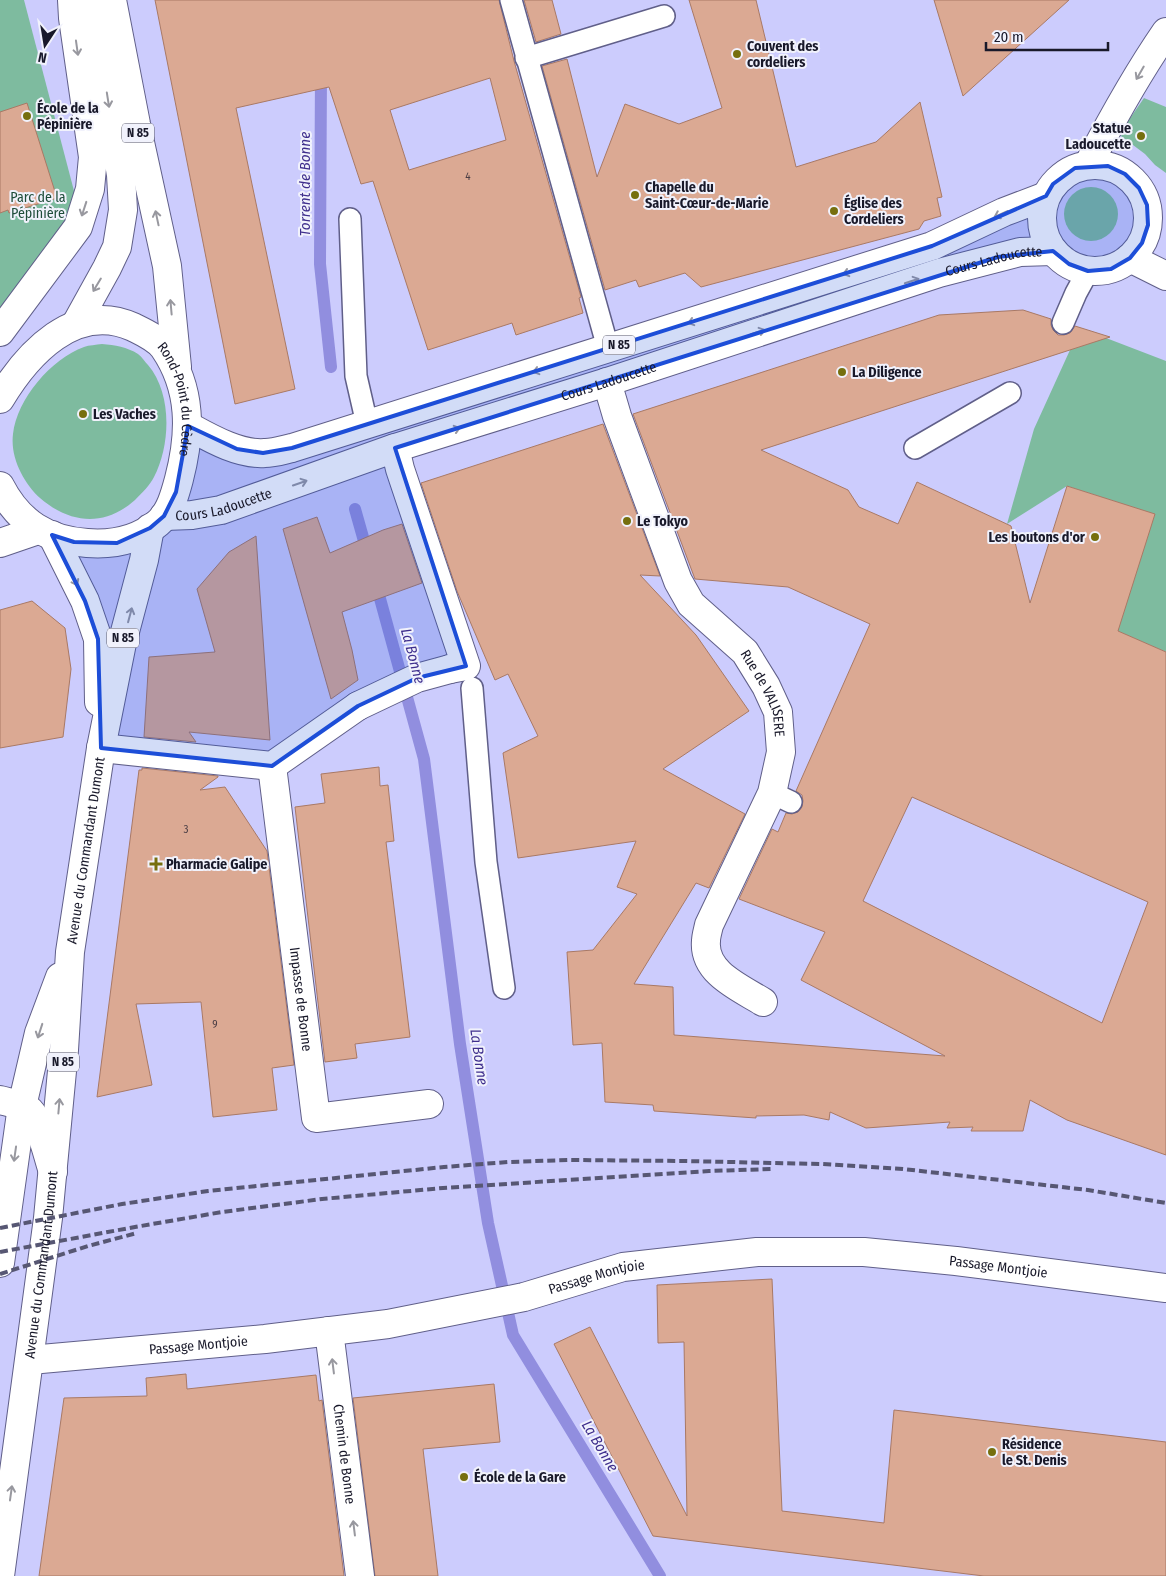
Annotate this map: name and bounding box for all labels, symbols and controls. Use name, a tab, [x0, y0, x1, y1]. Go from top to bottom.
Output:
north arrow	[20, 20, 70, 70]
scale bar	[986, 20, 1108, 52]
text: 20 m	[994, 28, 1024, 46]
place label: Couvent des cordeliers	[747, 38, 818, 71]
one-way arrow	[73, 40, 83, 56]
text: N	[37, 48, 48, 66]
marker: Couvent des cordeliers	[731, 48, 743, 60]
one-way arrow	[1134, 65, 1144, 79]
one-way arrow	[104, 92, 114, 108]
place label: École de la Pépinière	[37, 99, 99, 133]
marker: École de la Pépinière	[21, 110, 33, 122]
place label: Statue Ladoucette	[1066, 120, 1131, 153]
road number: N 85	[122, 124, 154, 142]
marker: Statue Ladoucette	[1135, 130, 1147, 142]
water label: Torrent de Bonne	[296, 132, 314, 236]
house number: 4	[465, 170, 471, 183]
place label: Chapelle du Saint-Cœur-de-Marie	[645, 179, 769, 212]
park label: Parc de la Pépinière	[10, 189, 66, 222]
marker: Chapelle du Saint-Cœur-de-Marie	[629, 189, 641, 201]
place label: Église des Cordeliers	[844, 194, 904, 228]
one-way arrow	[78, 200, 88, 216]
marker: Église des Cordeliers	[828, 205, 840, 217]
one-way arrow	[994, 210, 1009, 219]
one-way arrow	[152, 211, 161, 227]
street label: Cours Ladoucette	[943, 243, 1043, 280]
one-way arrow	[842, 268, 858, 278]
one-way arrow	[904, 276, 920, 286]
one-way arrow	[91, 278, 101, 292]
one-way arrow	[166, 300, 176, 316]
one-way arrow	[687, 317, 703, 326]
one-way arrow	[750, 327, 765, 336]
road number: N 85	[603, 336, 635, 354]
street label: Rond-Point du Cèdre	[154, 338, 196, 458]
street label: Cours Ladoucette	[559, 358, 659, 404]
place label: La Diligence	[852, 364, 922, 381]
one-way arrow	[532, 366, 548, 375]
marker: La Diligence	[836, 366, 848, 378]
place label: Les Vaches	[93, 406, 156, 423]
marker: Les Vaches	[77, 408, 89, 420]
one-way arrow	[445, 424, 461, 434]
one-way arrow	[291, 477, 307, 487]
street label: Cours Ladoucette	[175, 484, 274, 524]
place label: Le Tokyo	[637, 513, 688, 530]
marker: Le Tokyo	[621, 515, 633, 527]
place label: Les boutons d'or	[989, 529, 1086, 546]
marker: Les boutons d'or	[1089, 531, 1101, 543]
one-way arrow	[69, 571, 79, 586]
one-way arrow	[125, 607, 135, 623]
water label: La Bonne	[397, 626, 429, 686]
road number: N 85	[107, 628, 139, 648]
street label: Rue de VALISERE	[737, 646, 788, 738]
street label: Avenue du Commandant Dumont	[63, 755, 108, 945]
house number: 3	[184, 823, 189, 836]
place label: Pharmacie Galipe	[166, 856, 267, 873]
marker: Pharmacie Galipe	[150, 858, 162, 870]
street label: Impasse de Bonne	[286, 946, 316, 1052]
house number: 9	[212, 1018, 218, 1031]
one-way arrow	[35, 1023, 45, 1039]
water label: La Bonne	[466, 1028, 492, 1086]
road number: N 85	[47, 1052, 79, 1072]
one-way arrow	[54, 1098, 64, 1114]
one-way arrow	[10, 1146, 20, 1162]
street label: Avenue du Commandant Dumont	[21, 1170, 61, 1360]
street label: Passage Montjoie	[948, 1252, 1049, 1281]
street label: Passage Montjoie	[546, 1256, 645, 1298]
street label: Passage Montjoie	[148, 1332, 249, 1358]
one-way arrow	[328, 1359, 338, 1375]
street label: Chemin de Bonne	[330, 1403, 359, 1505]
water label: La Bonne	[578, 1417, 622, 1475]
place label: Résidence le St. Denis	[1002, 1436, 1067, 1469]
marker: Résidence le St. Denis	[986, 1446, 998, 1458]
place label: École de la Gare	[474, 1468, 566, 1486]
marker: École de la Gare	[458, 1471, 470, 1483]
one-way arrow	[6, 1485, 16, 1501]
one-way arrow	[349, 1520, 359, 1536]

